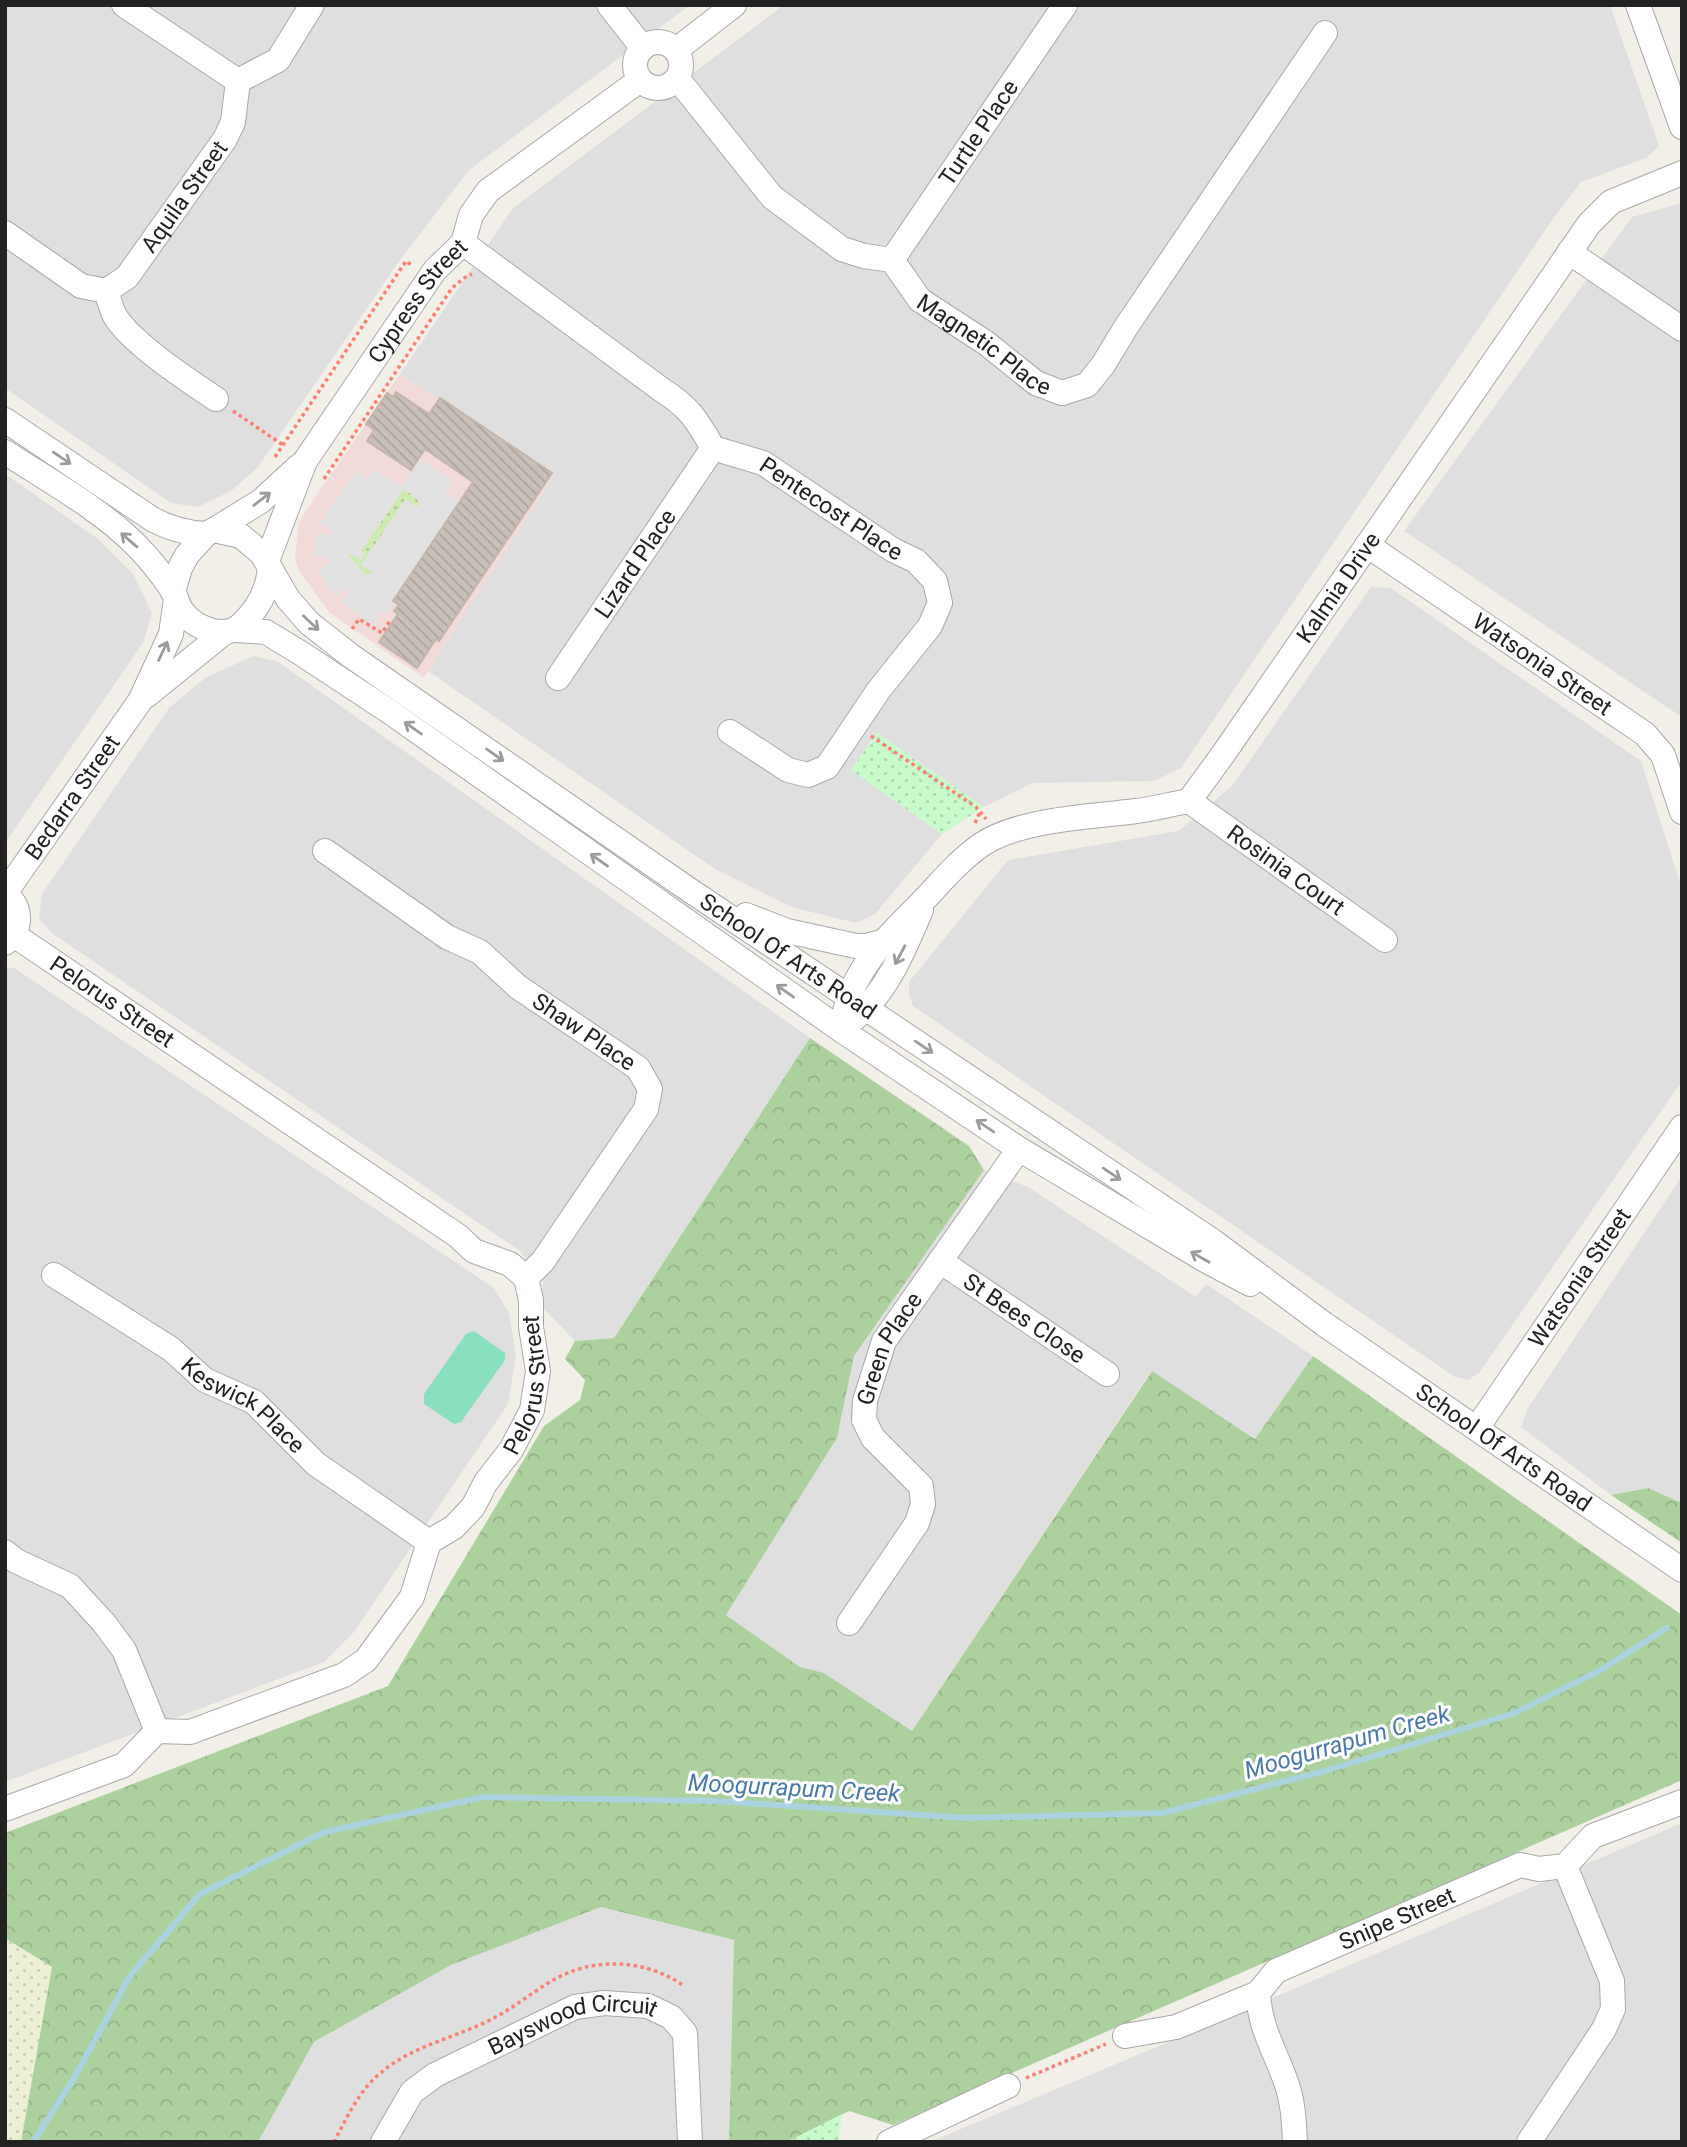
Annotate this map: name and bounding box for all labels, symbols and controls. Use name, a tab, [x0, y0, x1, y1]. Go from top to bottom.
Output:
street label: Turtle Place	[933, 75, 1024, 190]
street label: Aquila Street	[135, 135, 233, 258]
street label: Cypress Street	[362, 233, 473, 368]
street label: Magnetic Place	[912, 288, 1055, 401]
one-way arrow	[52, 451, 71, 465]
street label: Pentecost Place	[755, 451, 907, 566]
one-way arrow	[252, 491, 270, 506]
street label: Lizard Place	[589, 504, 681, 623]
street label: Kalmia Drive	[1291, 527, 1386, 648]
one-way arrow	[120, 532, 138, 548]
street label: Watsonia Street	[1468, 607, 1617, 721]
one-way arrow	[302, 615, 320, 631]
one-way arrow	[157, 641, 170, 662]
one-way arrow	[404, 721, 423, 736]
street label: Bedarra Street	[19, 730, 125, 865]
one-way arrow	[485, 748, 504, 762]
street label: Rosinia Court	[1222, 819, 1350, 921]
one-way arrow	[590, 852, 609, 867]
street label: School Of Arts Road	[695, 887, 882, 1025]
one-way arrow	[893, 944, 907, 965]
street label: Pelorus Street	[45, 951, 179, 1053]
one-way arrow	[776, 984, 795, 998]
street label: Shaw Place	[527, 987, 641, 1076]
one-way arrow	[914, 1040, 933, 1054]
one-way arrow	[975, 1118, 995, 1132]
one-way arrow	[1102, 1167, 1122, 1181]
street label: Watsonia Street	[1523, 1203, 1636, 1352]
one-way arrow	[1190, 1250, 1210, 1264]
street label: St Bees Close	[959, 1267, 1090, 1369]
street label: Green Place	[851, 1287, 928, 1408]
street label: Pelorus Street	[498, 1315, 552, 1459]
street label: Keswick Place	[176, 1352, 311, 1459]
street label: School Of Arts Road	[1411, 1378, 1597, 1517]
water label: Moogurrapum Creek	[1241, 1699, 1454, 1785]
water label: Moogurrapum Creek	[687, 1768, 902, 1808]
street label: Snipe Street	[1335, 1881, 1459, 1955]
street label: Bayswood Circuit	[484, 1989, 662, 2061]

